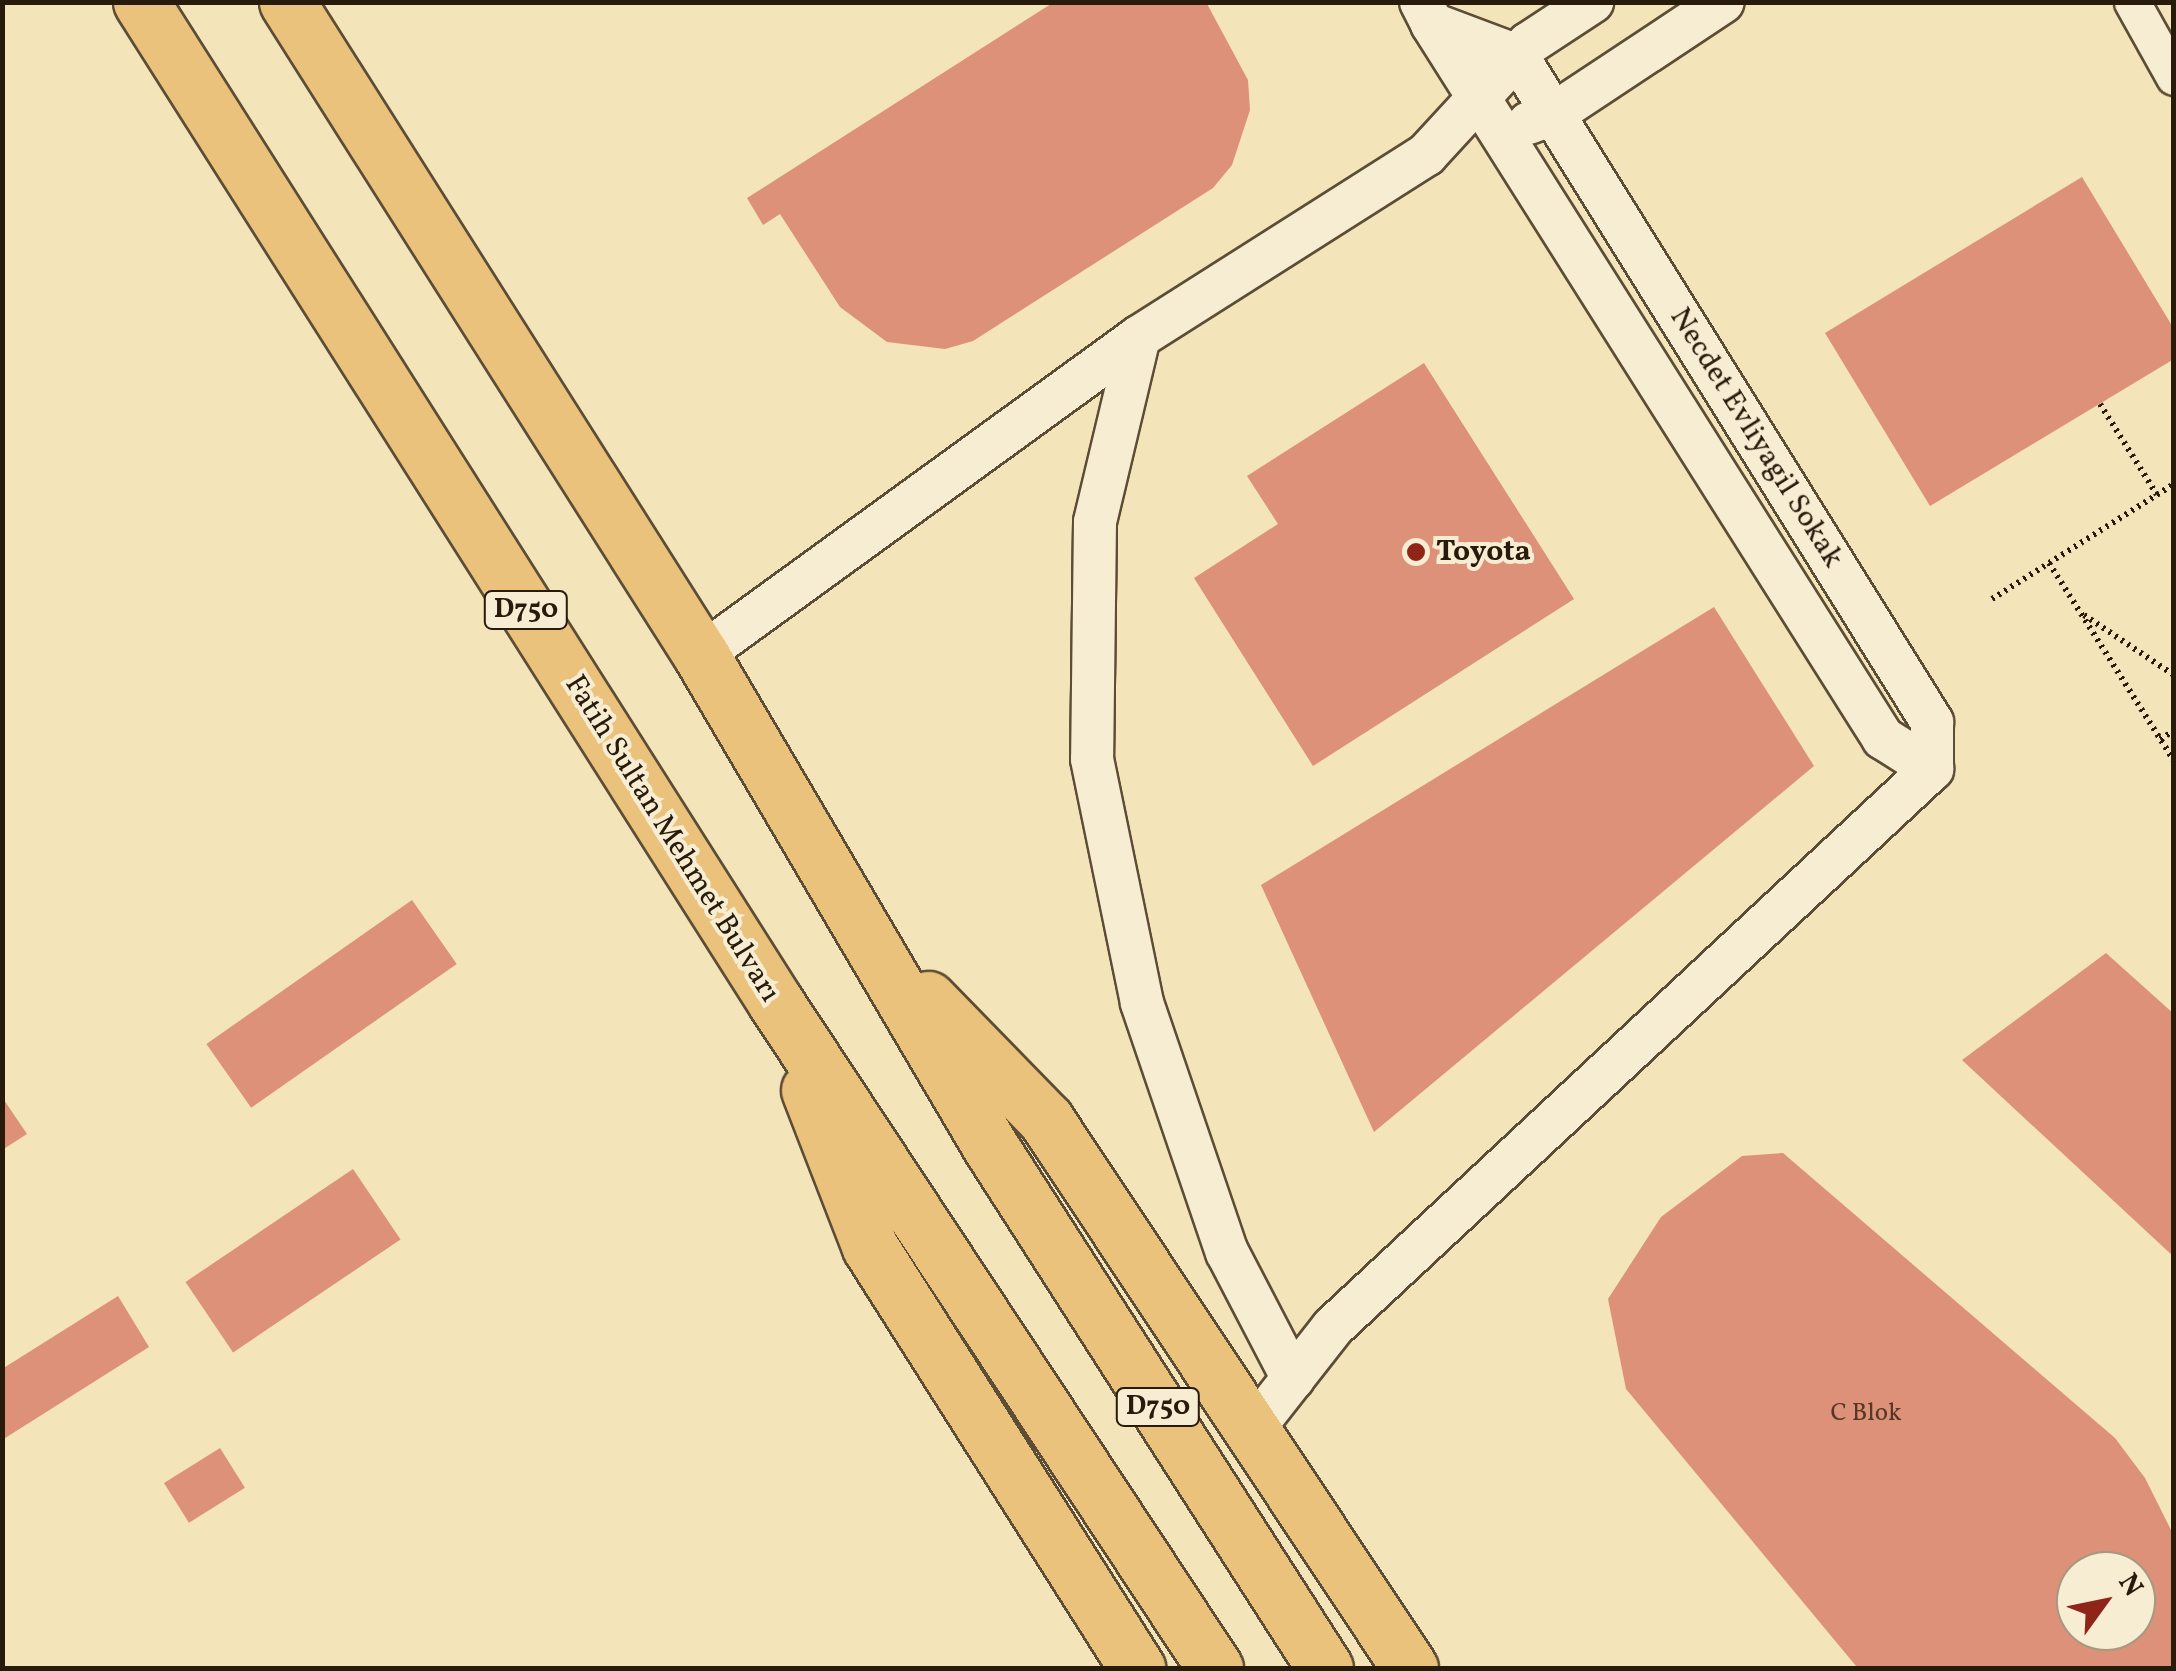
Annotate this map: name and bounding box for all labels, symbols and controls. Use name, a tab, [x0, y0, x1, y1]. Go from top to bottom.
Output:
street label: Necdet Evliyagil Sokak	[1661, 301, 1851, 575]
place label: Toyota	[1436, 534, 1531, 570]
marker: Toyota	[1405, 541, 1427, 563]
road number: D750	[484, 587, 568, 633]
street label: Fatih Sultan Mehmet Bulvarı	[556, 669, 788, 1009]
road number: D750	[1116, 1384, 1200, 1430]
house number: C Blok	[1830, 1399, 1902, 1429]
north arrow	[2056, 1551, 2156, 1651]
text: N	[2108, 1566, 2152, 1605]

